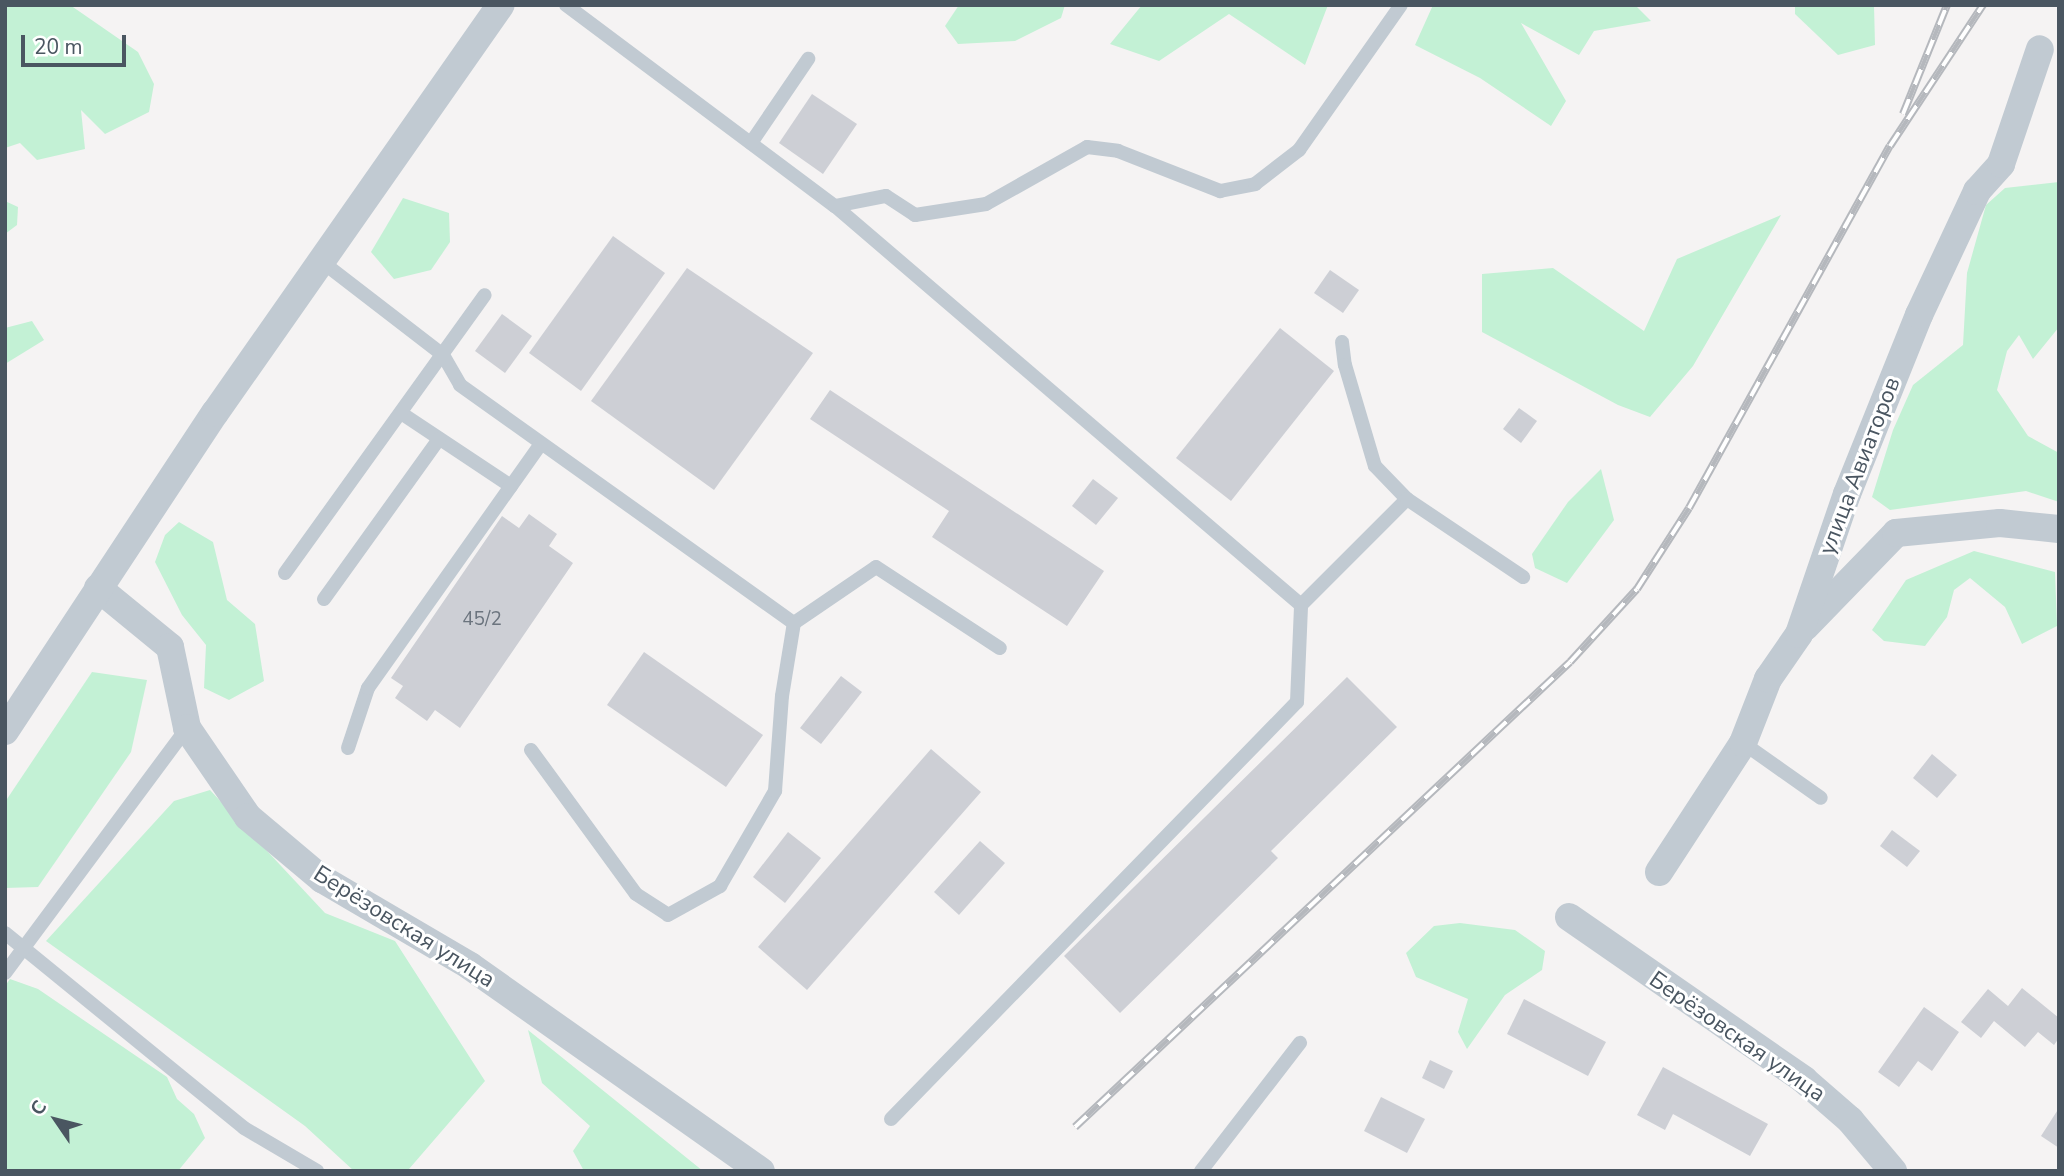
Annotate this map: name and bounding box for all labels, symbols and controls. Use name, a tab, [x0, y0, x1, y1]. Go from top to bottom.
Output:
scale bar	[24, 21, 130, 65]
text: 20 m	[34, 33, 83, 61]
street label: улица Авиаторов	[1813, 373, 1907, 559]
house number: 45/2	[462, 609, 502, 631]
street label: Берёзовская улица	[308, 860, 500, 994]
street label: Берёзовская улица	[1644, 966, 1830, 1108]
north arrow	[21, 1085, 91, 1155]
text: С	[24, 1095, 53, 1121]

